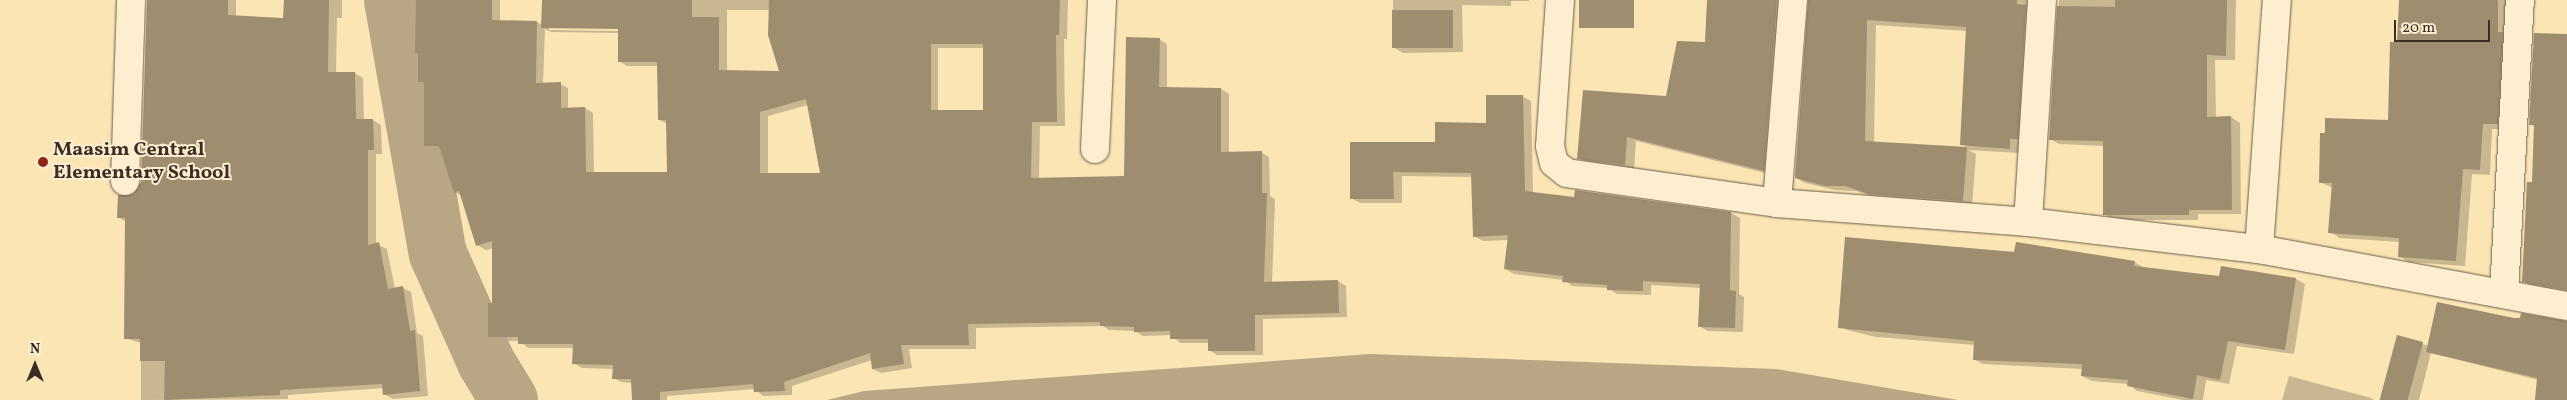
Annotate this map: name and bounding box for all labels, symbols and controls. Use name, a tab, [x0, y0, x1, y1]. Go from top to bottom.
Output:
scale bar	[2397, 10, 2493, 42]
text: 20 m	[2402, 18, 2435, 39]
place label: Maasim Central Elementary School	[53, 138, 231, 185]
marker: Maasim Central Elementary School	[37, 156, 49, 168]
north arrow	[10, 340, 60, 390]
text: N	[30, 340, 40, 359]

